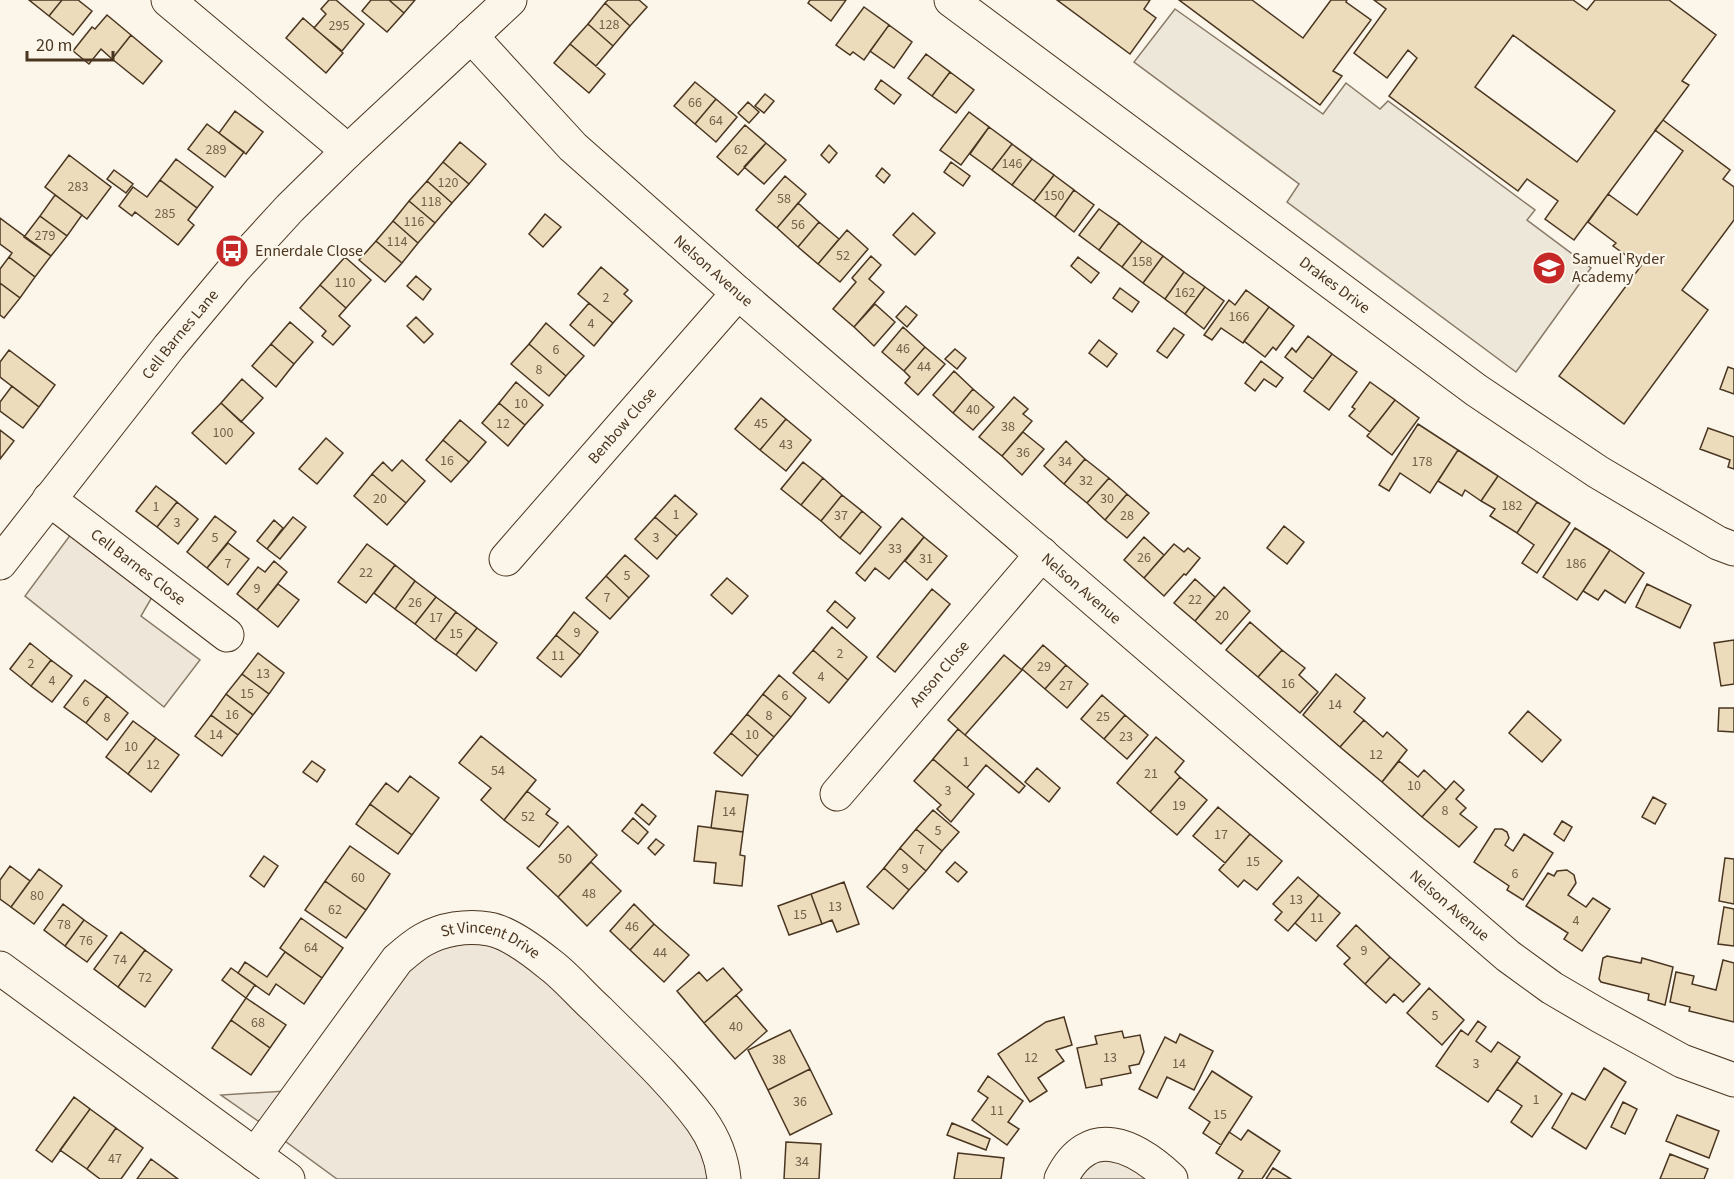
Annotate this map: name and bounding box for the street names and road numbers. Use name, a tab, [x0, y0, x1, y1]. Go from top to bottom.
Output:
street label: Nelson Avenue	[669, 230, 758, 312]
street label: Drakes Drive	[1295, 251, 1375, 319]
street label: Cell Barnes Lane	[137, 285, 224, 384]
street label: Benbow Close	[583, 383, 662, 469]
street label: Cell Barnes Close	[86, 523, 190, 611]
street label: Nelson Avenue	[1036, 548, 1126, 629]
street label: Anson Close	[905, 636, 974, 712]
street label: Nelson Avenue	[1405, 865, 1494, 946]
street label: St Vincent Drive	[438, 916, 545, 964]

